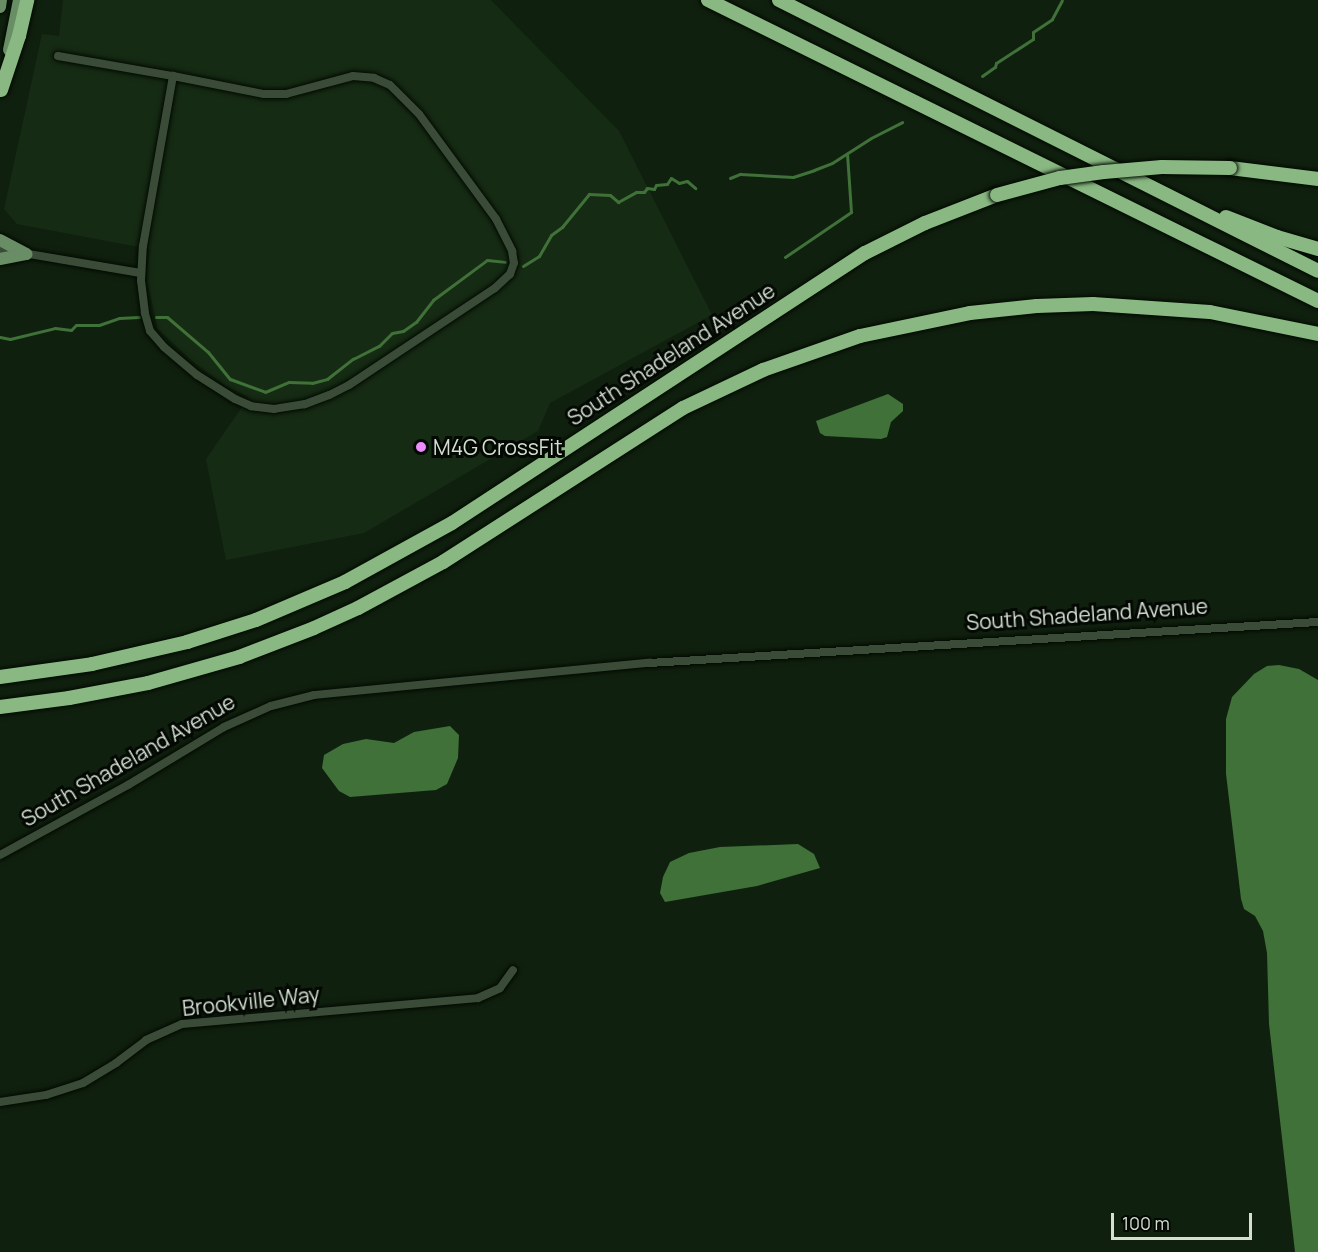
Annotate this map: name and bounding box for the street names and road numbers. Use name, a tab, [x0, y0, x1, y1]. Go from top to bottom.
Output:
street label: South Shadeland Avenue	[563, 277, 779, 431]
street label: South Shadeland Avenue	[965, 593, 1209, 635]
street label: South Shadeland Avenue	[17, 689, 239, 831]
street label: Brookville Way	[181, 981, 321, 1021]

